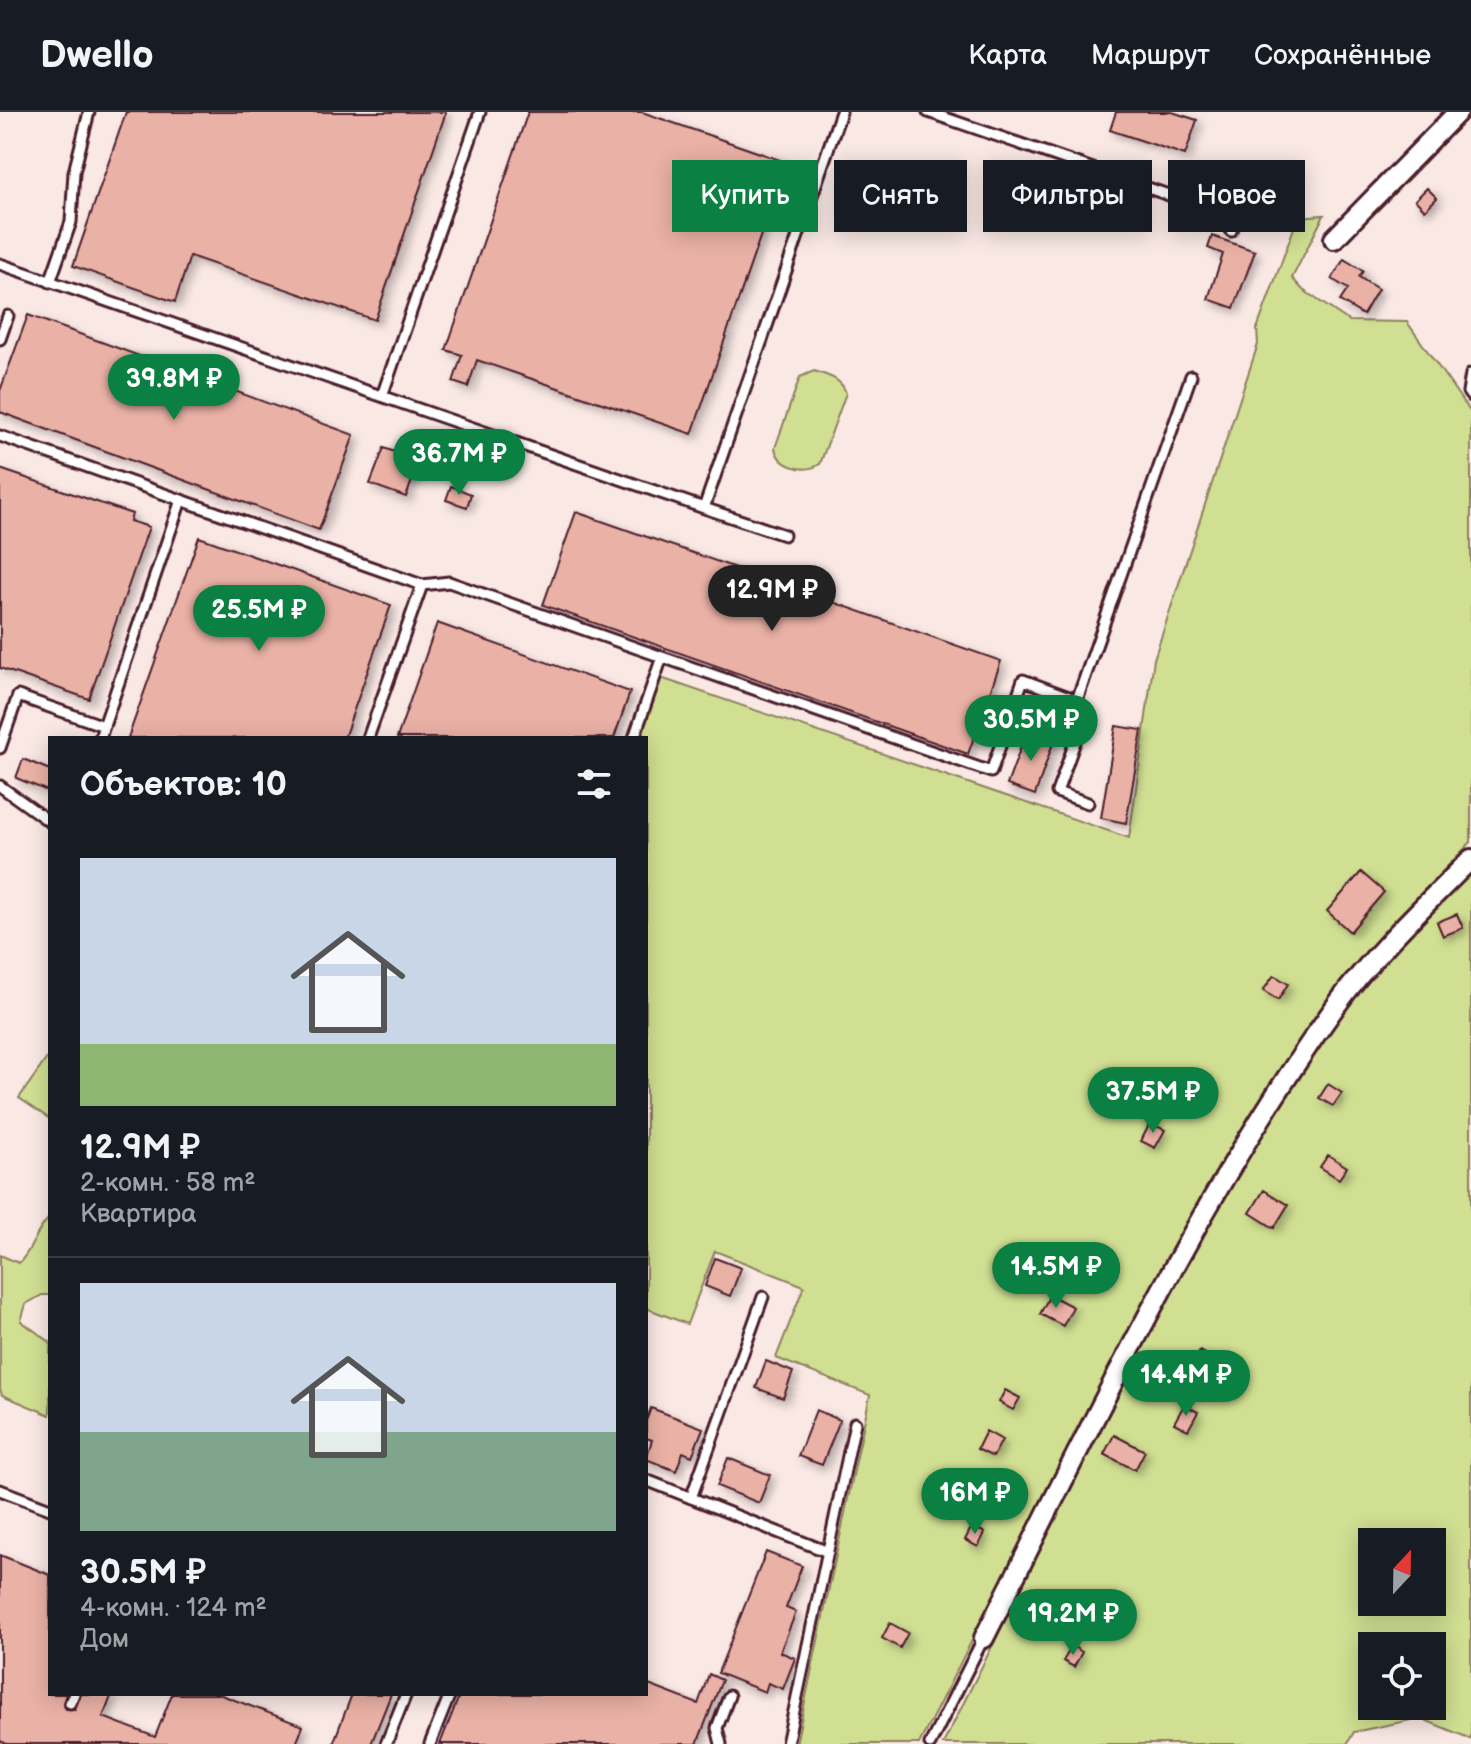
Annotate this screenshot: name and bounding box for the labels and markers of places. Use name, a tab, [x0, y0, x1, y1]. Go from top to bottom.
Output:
pin: 39.8M ₽	[100, 354, 248, 422]
pin: 36.7M ₽	[385, 429, 533, 497]
pin: 12.9M ₽	[698, 565, 846, 633]
pin: 25.5M ₽	[185, 585, 333, 653]
pin: 30.5M ₽	[957, 695, 1105, 763]
pin: 37.5M ₽	[1079, 1067, 1227, 1135]
pin: 14.5M ₽	[982, 1242, 1130, 1310]
pin: 14.4M ₽	[1112, 1350, 1260, 1418]
pin: 16M ₽	[919, 1468, 1031, 1536]
pin: 19.2M ₽	[999, 1589, 1147, 1657]

